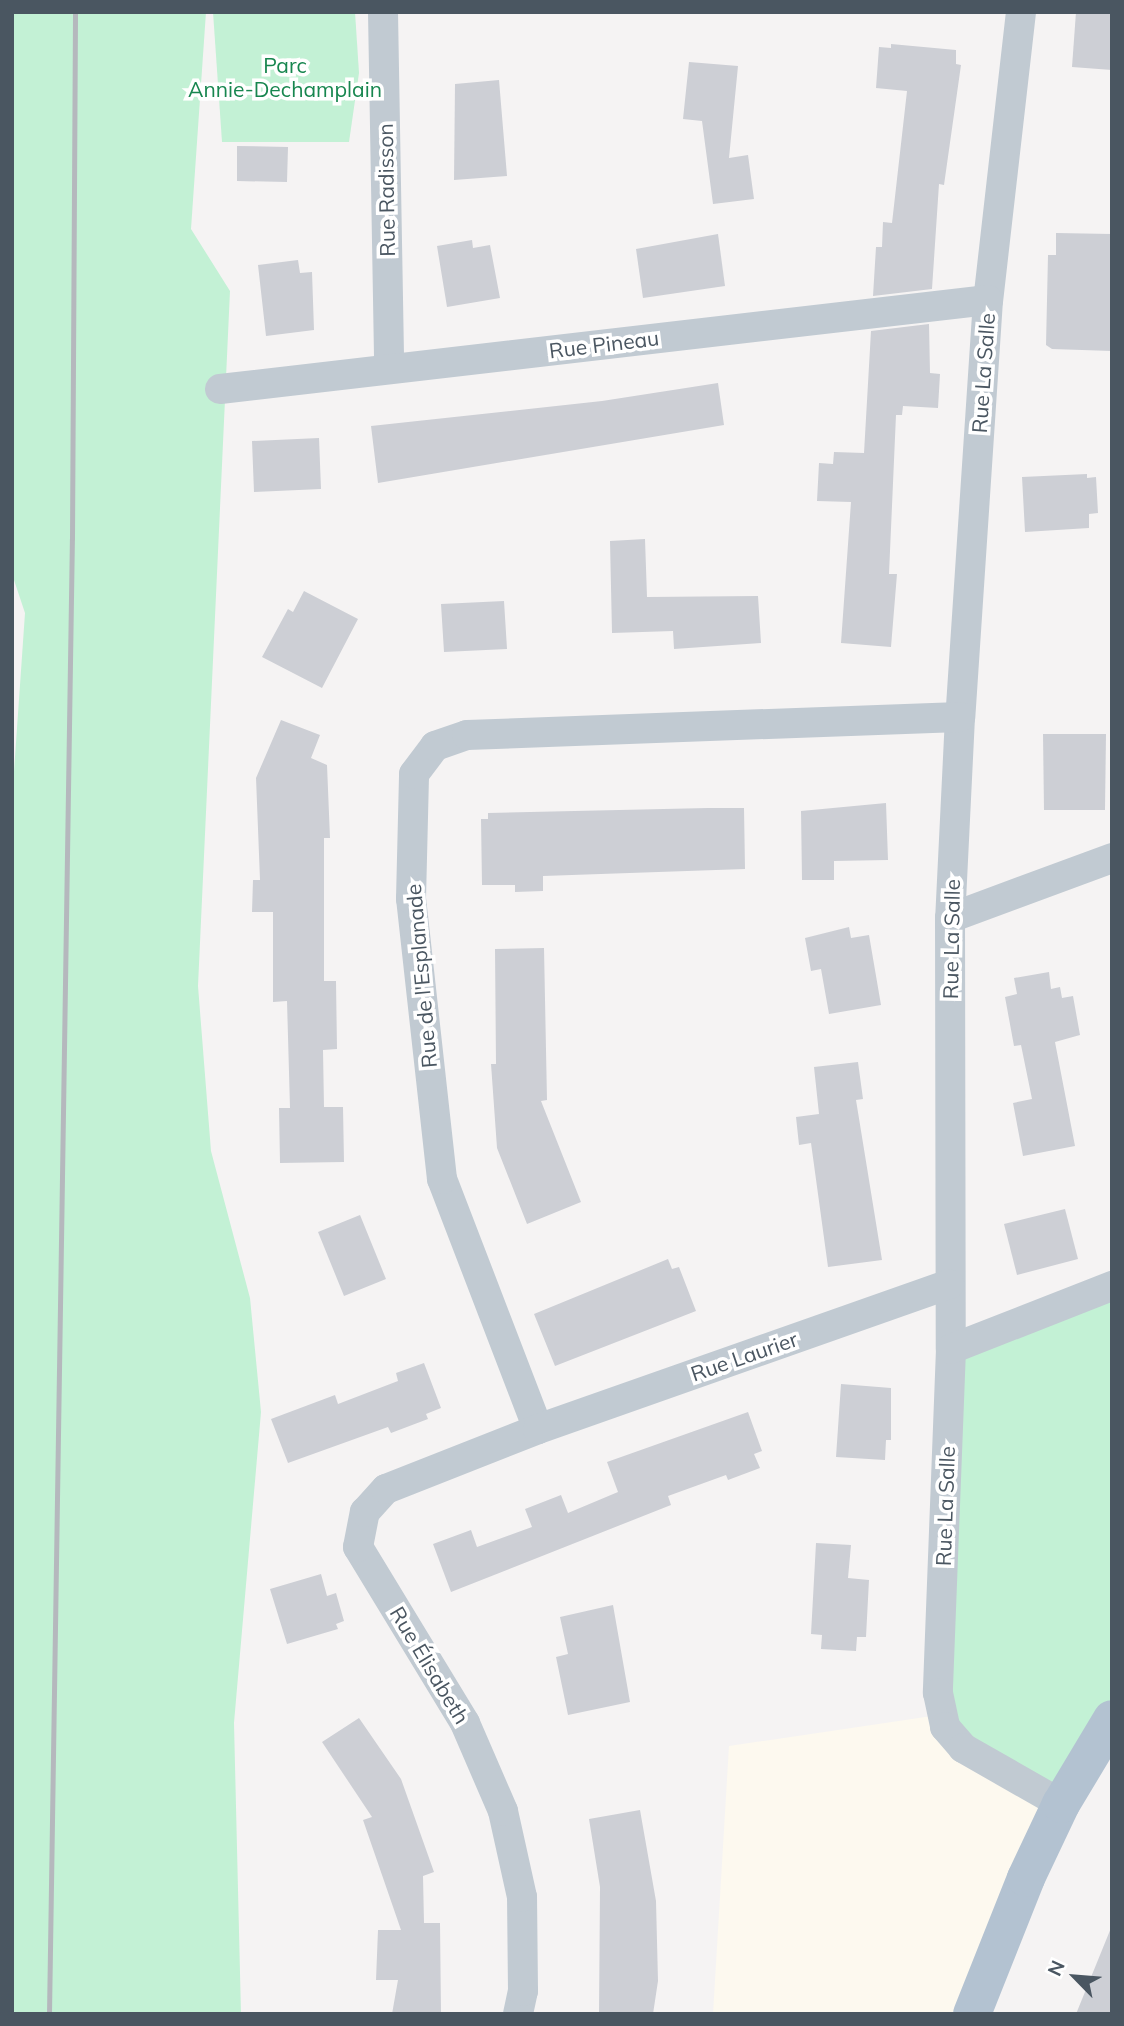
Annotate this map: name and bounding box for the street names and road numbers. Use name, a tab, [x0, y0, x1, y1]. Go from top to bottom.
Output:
street label: Rue Radisson	[372, 123, 400, 257]
street label: Rue La Salle	[966, 312, 1000, 434]
street label: Rue Pineau	[548, 325, 660, 363]
street label: Rue La Salle	[937, 879, 965, 999]
street label: Rue de l'Esplanade	[400, 883, 442, 1069]
street label: Rue Laurier	[687, 1326, 801, 1386]
street label: Rue La Salle	[930, 1446, 960, 1566]
street label: Rue Élisabeth	[385, 1602, 475, 1728]

